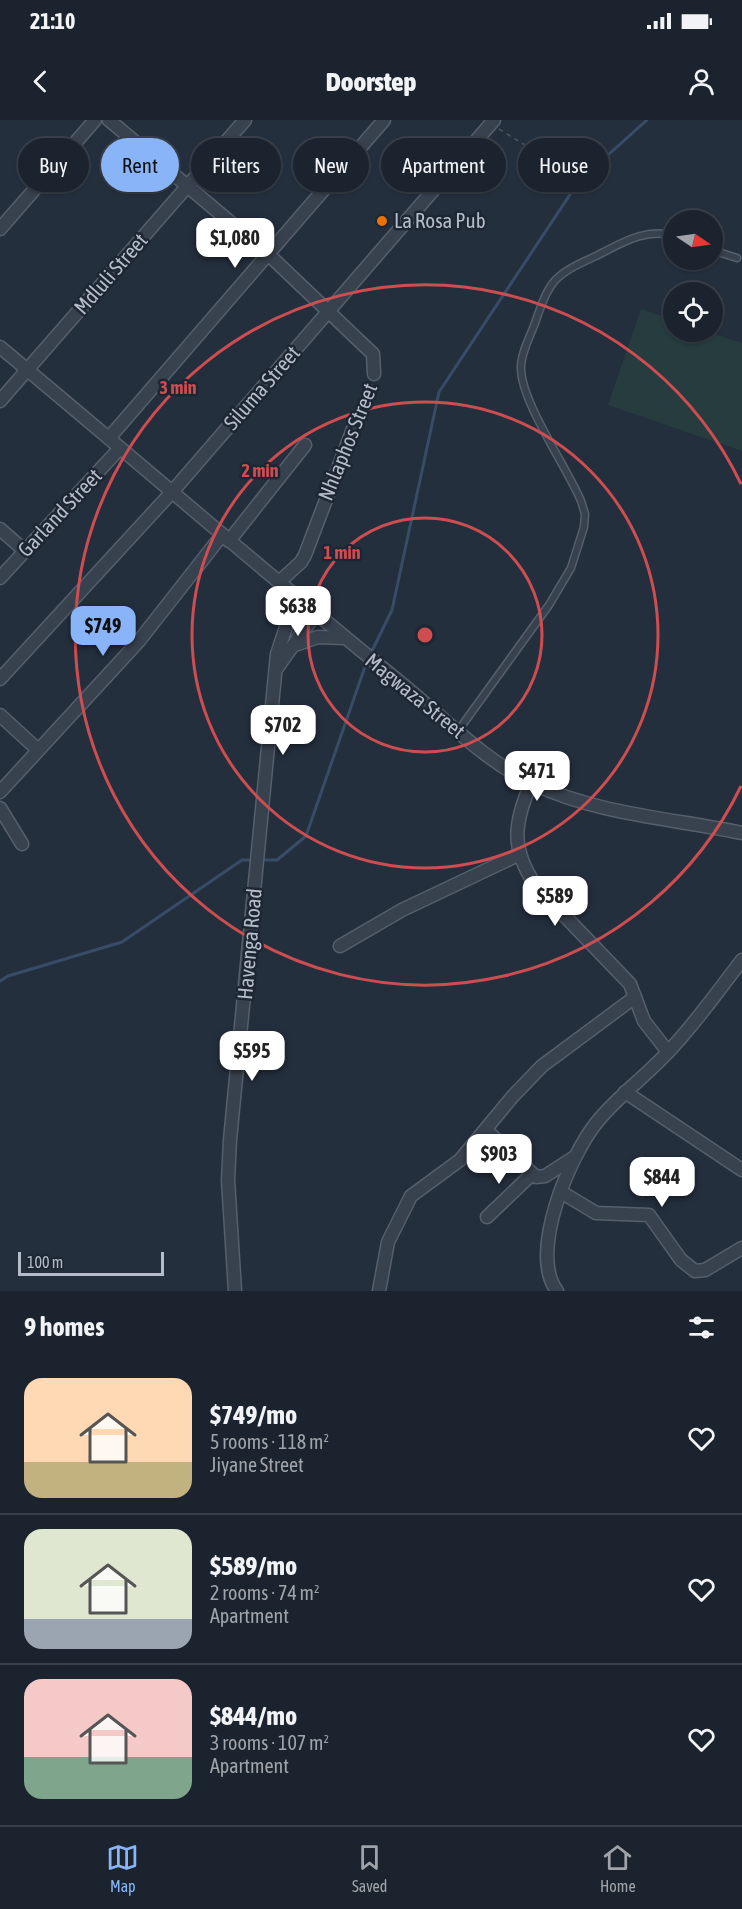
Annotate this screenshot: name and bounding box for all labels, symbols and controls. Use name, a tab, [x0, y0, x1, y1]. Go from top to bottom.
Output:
text: 21:10	[30, 8, 75, 34]
icon: back	[24, 65, 57, 98]
icon: person	[685, 65, 718, 98]
text: Doorstep	[326, 66, 416, 97]
chip: Buy	[18, 138, 89, 192]
chip: Rent	[101, 138, 179, 192]
chip: Filters	[191, 138, 281, 192]
chip: New	[293, 138, 369, 192]
chip: Apartment	[381, 138, 506, 192]
chip: House	[518, 138, 609, 192]
place label: La Rosa Pub	[394, 208, 486, 232]
north arrow	[663, 210, 723, 270]
map controls	[663, 210, 723, 342]
marker: La Rosa Pub	[375, 214, 389, 228]
pin: $1,080	[186, 218, 284, 269]
text: $1,080	[210, 226, 260, 249]
street label: Mdluli Street	[69, 228, 152, 319]
button: locate	[663, 282, 723, 342]
street label: Siluma Street	[218, 341, 304, 434]
text: 3 min	[160, 377, 197, 398]
street label: Nhlaphos Street	[313, 380, 381, 504]
text: 2 min	[242, 460, 279, 481]
street label: Garland Street	[12, 463, 106, 561]
text: 1 min	[324, 542, 361, 563]
pin: $638	[262, 586, 334, 637]
text: $638	[280, 594, 316, 617]
pin: $749	[67, 606, 139, 657]
text: $749	[85, 614, 121, 637]
centre of rings	[415, 625, 435, 645]
street label: Magwaza Street	[361, 648, 470, 743]
pin: $702	[247, 705, 319, 756]
text: $702	[265, 713, 301, 736]
pin: $471	[501, 751, 573, 802]
text: $471	[519, 759, 555, 782]
pin: $589	[519, 876, 591, 927]
text: $589	[537, 884, 573, 907]
street label: Havenga Road	[232, 887, 266, 1000]
pin: $595	[216, 1031, 288, 1082]
text: $595	[234, 1039, 270, 1062]
pin: $903	[463, 1134, 535, 1185]
text: $903	[481, 1142, 517, 1165]
pin: $844	[626, 1157, 698, 1208]
text: $844	[644, 1165, 680, 1188]
scale bar	[18, 1249, 164, 1276]
text: 100 m	[27, 1253, 63, 1271]
icon: filters	[685, 1311, 718, 1344]
text: 9 homes	[24, 1312, 104, 1342]
text: $749/mo	[210, 1400, 297, 1430]
icon: home	[72, 1402, 144, 1474]
icon: heart	[685, 1422, 718, 1455]
text: 5 rooms · 118 m²	[210, 1430, 329, 1453]
text: Jiyane Street	[210, 1453, 304, 1476]
text: $589/mo	[210, 1551, 297, 1581]
icon: home	[72, 1553, 144, 1625]
icon: heart	[685, 1573, 718, 1606]
text: 2 rooms · 74 m²	[210, 1581, 320, 1604]
text: Apartment	[210, 1604, 289, 1627]
text: $844/mo	[210, 1701, 297, 1731]
icon: home	[72, 1703, 144, 1775]
icon: heart	[685, 1723, 718, 1756]
text: 3 rooms · 107 m²	[210, 1731, 329, 1754]
text: Apartment	[210, 1754, 289, 1777]
tab: Map	[106, 1841, 139, 1895]
tab: Saved	[352, 1841, 387, 1895]
tab: Home	[600, 1841, 636, 1895]

